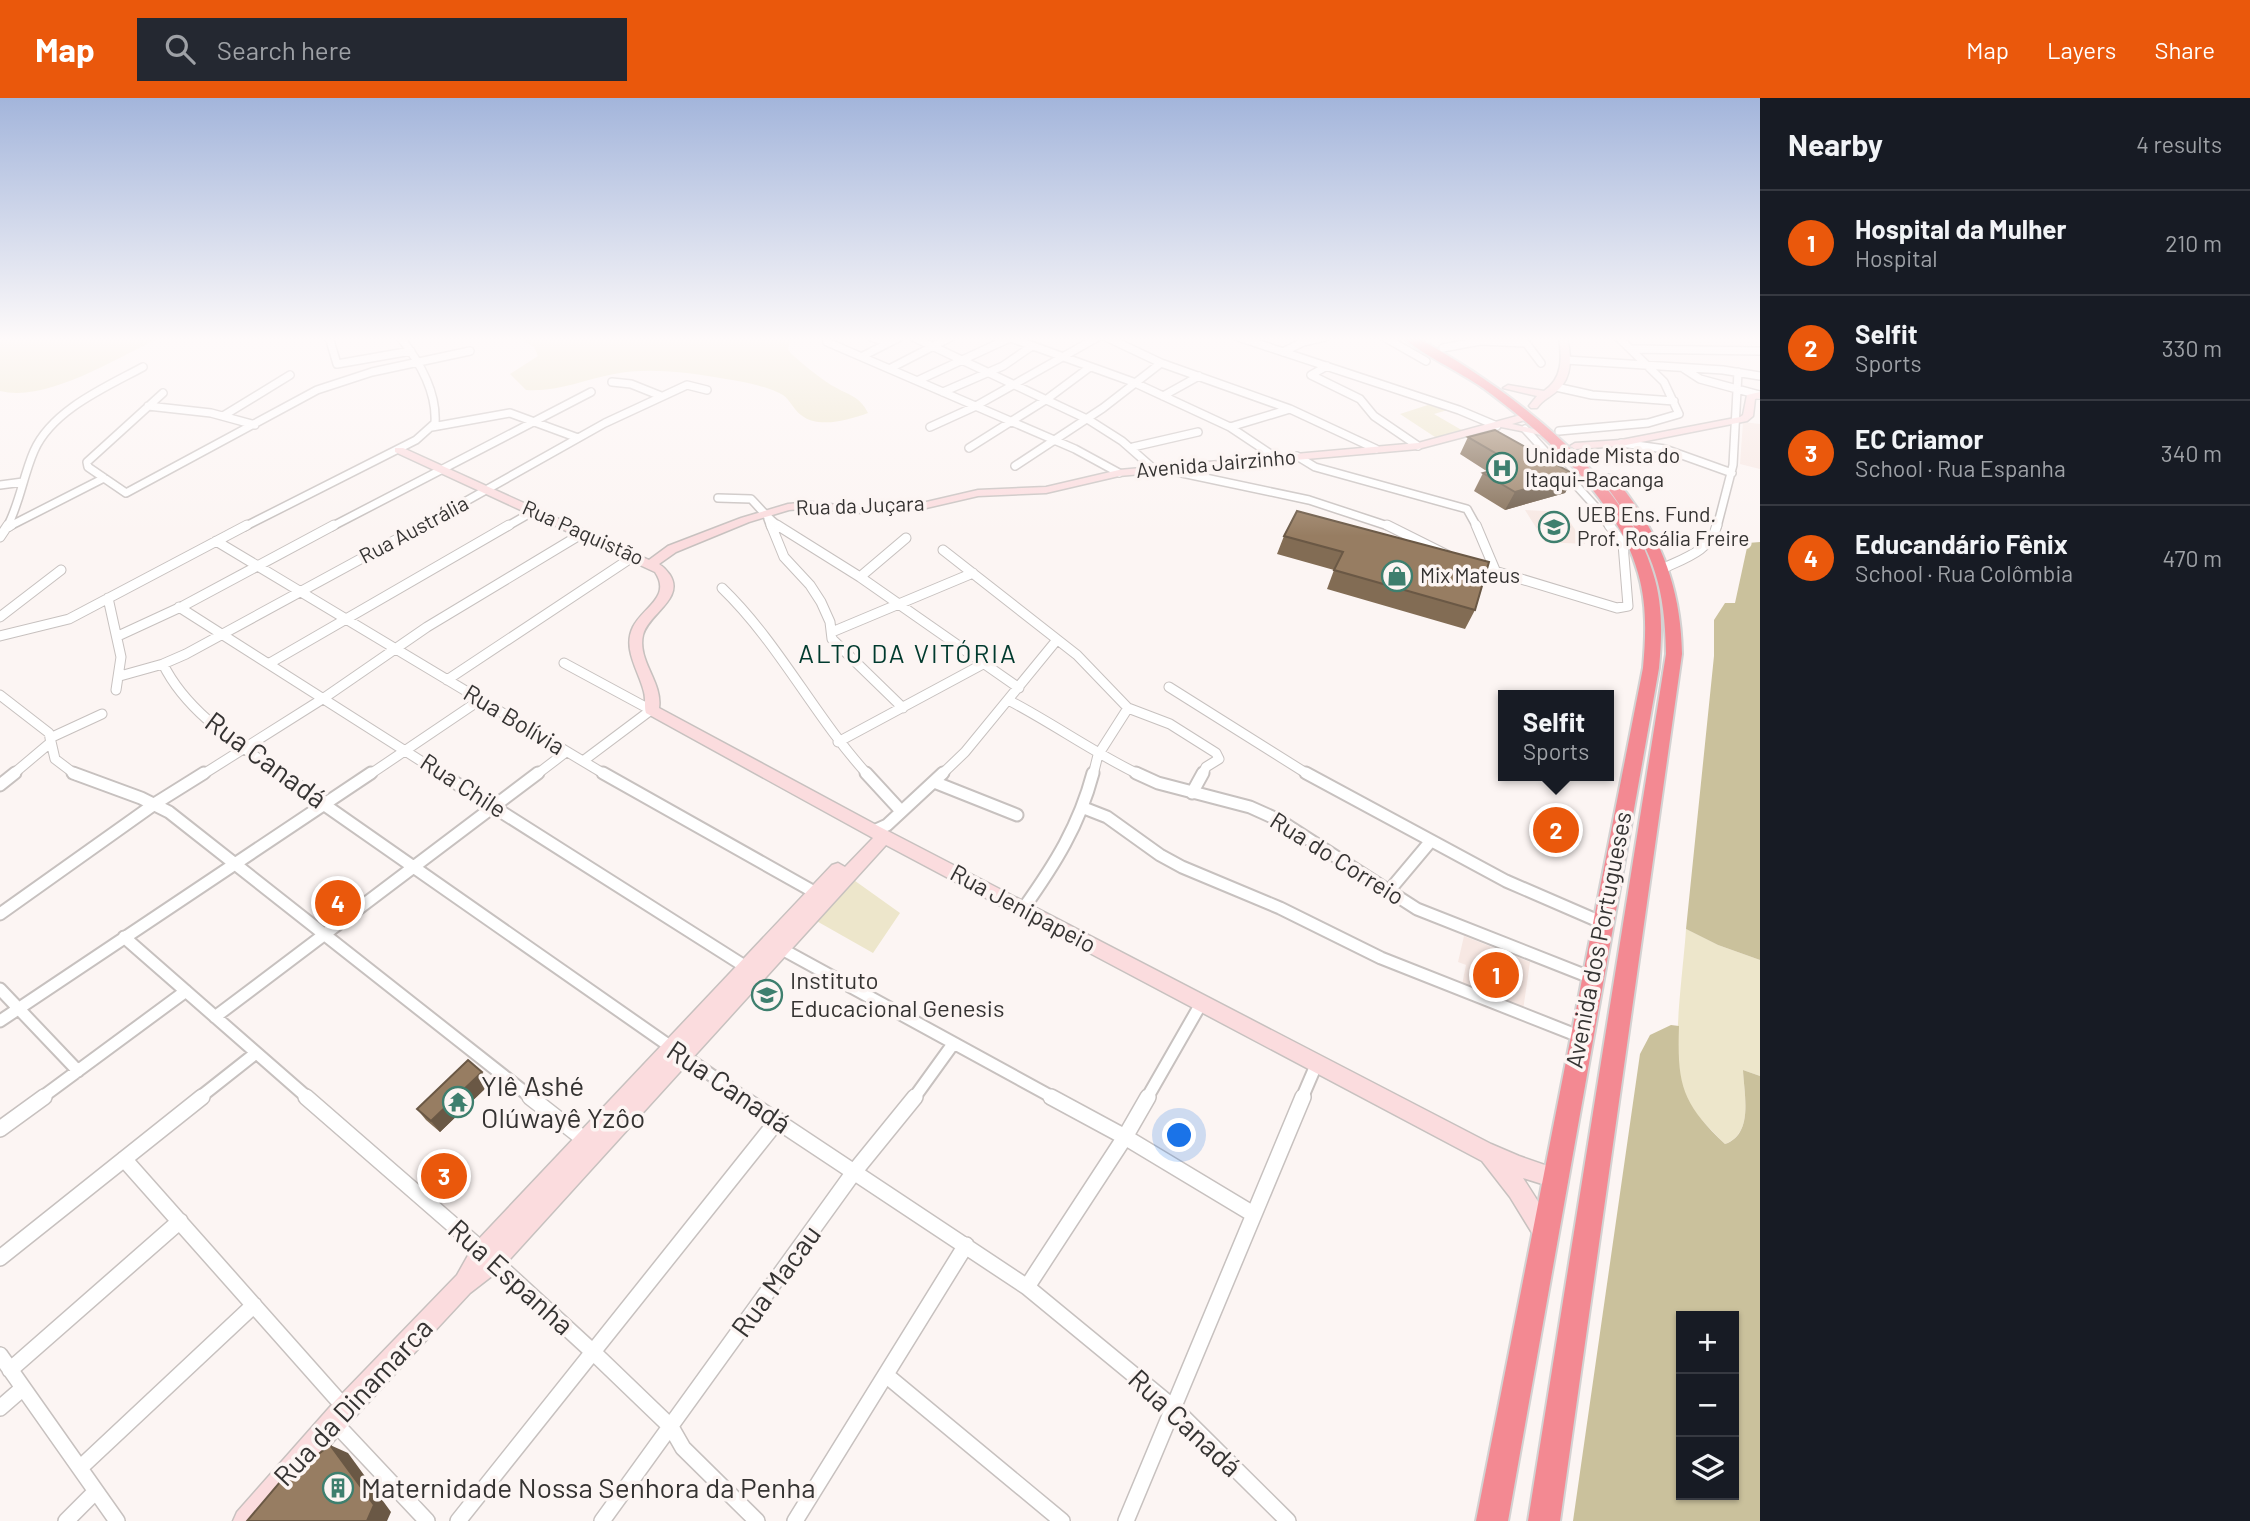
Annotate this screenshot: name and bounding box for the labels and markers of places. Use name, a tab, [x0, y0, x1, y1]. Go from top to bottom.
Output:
place label: Unidade Mista do Itaqui-Bacanga	[1525, 442, 1680, 491]
hospital icon: Unidade Mista do Itaqui-Bacanga	[1485, 451, 1519, 485]
place label: UEB Ens. Fund. Prof. Rosália Freire	[1577, 501, 1750, 550]
school or university icon: UEB Ens. Fund. Prof. Rosália Freire	[1537, 510, 1571, 544]
shop icon: Mix Mateus	[1380, 559, 1414, 593]
place label: Mix Mateus	[1420, 562, 1520, 587]
pin: 2	[1533, 804, 1579, 856]
pin: 4	[315, 877, 361, 929]
pin: 1	[1473, 949, 1519, 1001]
place label: Instituto Educacional Genesis	[790, 965, 1004, 1022]
school or university icon: Instituto Educacional Genesis	[750, 978, 784, 1012]
place label: Ylê Ashé Olúwayê Yzôo	[481, 1068, 645, 1134]
temple icon: Ylê Ashé Olúwayê Yzôo	[441, 1085, 475, 1119]
pin: 3	[421, 1150, 467, 1202]
place label: Maternidade Nossa Senhora da Penha	[361, 1470, 816, 1504]
building icon: Maternidade Nossa Senhora da Penha	[321, 1471, 355, 1505]

